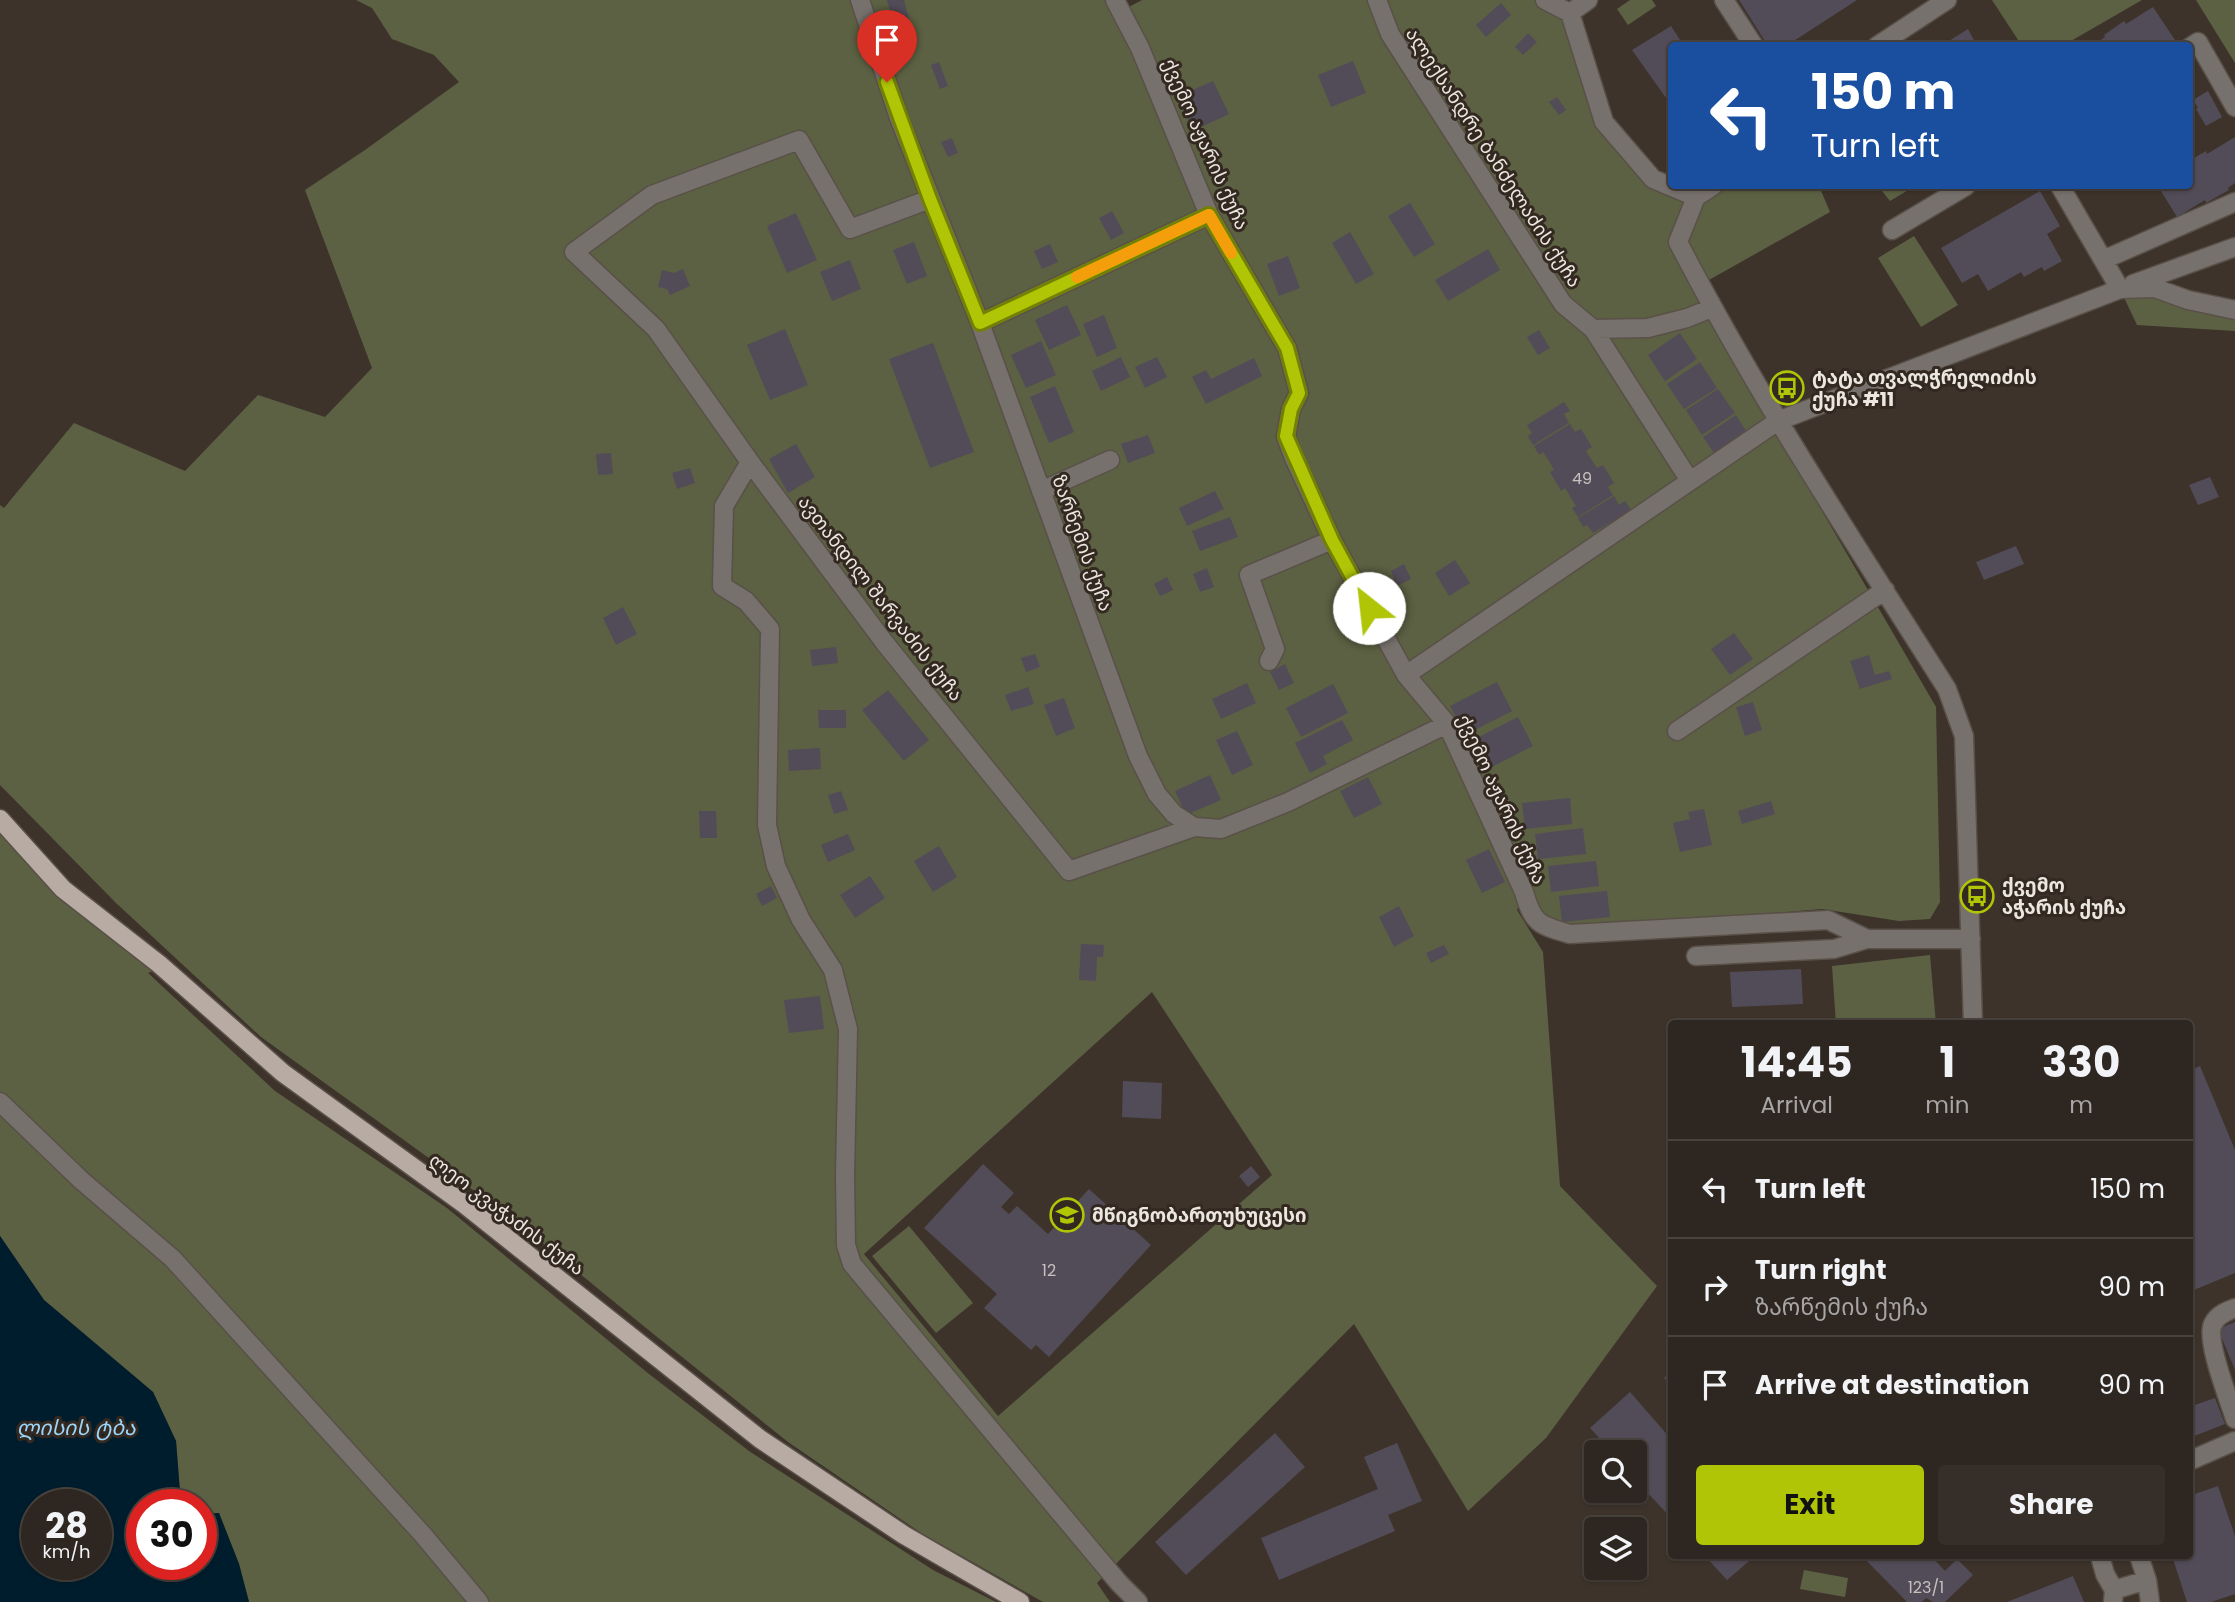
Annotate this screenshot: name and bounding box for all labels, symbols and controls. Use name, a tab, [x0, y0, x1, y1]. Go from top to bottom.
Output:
pin	[857, 10, 917, 82]
icon: arrive	[868, 21, 906, 59]
street label: ალექსანდრე ბანძელაძის ქუჩა	[1399, 22, 1588, 292]
street label: ქვემო აჟარის ქუჩა	[1156, 54, 1255, 234]
text: 150 m	[1811, 58, 1956, 126]
icon: left	[1696, 70, 1787, 161]
text: Turn left	[1811, 123, 1940, 168]
place label: ტატა თვალჭრელიძის ქუჩა #11	[1812, 364, 2037, 413]
bus stop icon: ტატა თვალჭრელიძის ქუჩა #11	[1768, 369, 1806, 407]
house number: 49	[1572, 467, 1592, 490]
street label: ზარწემის ქუჩა	[1045, 471, 1120, 615]
street label: ავთანდილ შარვაძის ქუჩა	[792, 490, 970, 707]
position arrow	[1332, 571, 1406, 645]
street label: ქვემო აჟარის ქუჩა	[1450, 710, 1553, 889]
place label: ქვემო აჭარის ქუჩა	[2002, 872, 2126, 921]
bus stop icon: ქვემო აჭარის ქუჩა	[1958, 877, 1996, 915]
text: 14:45	[1741, 1033, 1853, 1092]
text: 1	[1939, 1033, 1955, 1092]
text: 330	[2042, 1033, 2120, 1092]
text: Arrival	[1760, 1089, 1833, 1121]
text: min	[1925, 1089, 1969, 1121]
text: m	[2069, 1089, 2093, 1121]
street label: ლეო კვაჭაძის ქუჩა	[423, 1147, 590, 1282]
icon: left	[1696, 1170, 1734, 1208]
text: Turn left	[1755, 1171, 1866, 1207]
text: 150 m	[2090, 1171, 2165, 1207]
school or university icon: მწიგნობართუხუცესი	[1048, 1196, 1086, 1234]
place label: მწიგნობართუხუცესი	[1092, 1202, 1307, 1229]
text: Turn right	[1755, 1252, 1887, 1288]
house number: 12	[1042, 1259, 1056, 1282]
icon: right	[1696, 1268, 1734, 1306]
text: 90 m	[2099, 1269, 2165, 1305]
text: ზარწემის ქუჩა	[1755, 1291, 1928, 1323]
icon: arrive	[1696, 1366, 1734, 1404]
text: Arrive at destination	[1755, 1367, 2030, 1403]
text: 90 m	[2099, 1367, 2165, 1403]
water label: ლისის ტბა	[16, 1413, 136, 1442]
map controls	[1584, 1440, 1647, 1580]
button: search	[1584, 1440, 1647, 1503]
button: Exit	[1696, 1465, 1924, 1545]
button: Share	[1938, 1465, 2165, 1545]
speed limit sign: 30	[126, 1489, 217, 1580]
text: 28	[45, 1501, 88, 1550]
button: layers	[1584, 1517, 1647, 1580]
text: km/h	[43, 1539, 90, 1564]
house number: 123/1	[1908, 1576, 1944, 1599]

